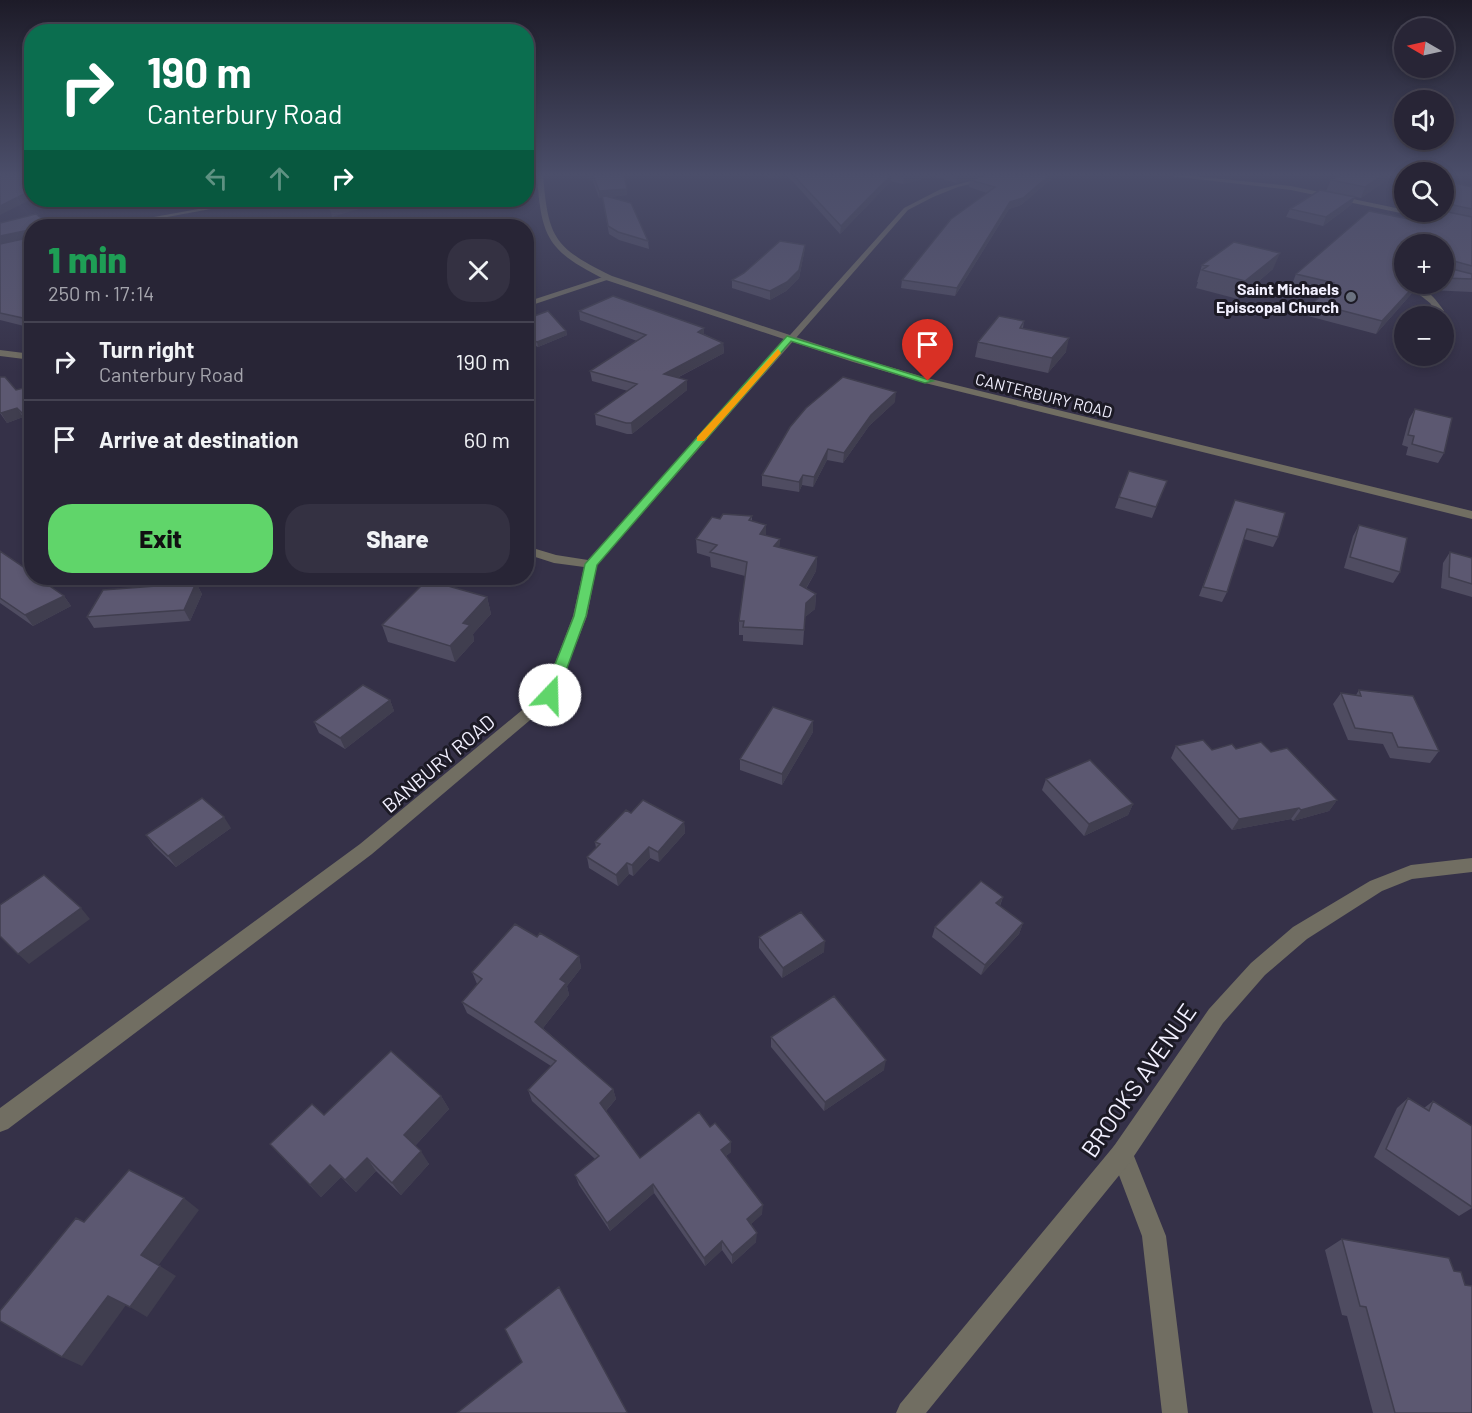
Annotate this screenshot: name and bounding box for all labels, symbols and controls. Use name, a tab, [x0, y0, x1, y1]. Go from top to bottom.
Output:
north arrow	[1394, 18, 1454, 78]
map controls	[1394, 18, 1454, 366]
text: 190 m	[147, 46, 252, 96]
icon: right	[48, 48, 126, 126]
button: sound	[1394, 90, 1454, 150]
text: Canterbury Road	[147, 97, 343, 129]
icon: left	[200, 162, 233, 195]
icon: ahead	[263, 162, 296, 195]
icon: right	[326, 162, 359, 195]
button: search	[1394, 162, 1454, 222]
button: +	[1394, 234, 1454, 294]
text: 1 min	[48, 237, 127, 280]
button: close	[447, 239, 510, 302]
place label: Saint Michaels Episcopal Church	[1216, 279, 1339, 316]
text: 250 m · 17:14	[48, 281, 154, 305]
marker: Saint Michaels Episcopal Church	[1344, 290, 1358, 304]
button: −	[1394, 306, 1454, 366]
pin	[902, 319, 953, 381]
icon: arrive	[911, 328, 944, 361]
text: Turn right	[99, 336, 194, 362]
icon: right	[48, 345, 81, 378]
text: 190 m	[456, 348, 510, 374]
text: Canterbury Road	[99, 362, 244, 386]
street label: CANTERBURY ROAD	[974, 369, 1114, 421]
icon: arrive	[48, 423, 81, 456]
text: Arrive at destination	[99, 426, 298, 452]
text: 60 m	[464, 426, 510, 452]
button: Exit	[48, 504, 273, 573]
button: Share	[285, 504, 510, 573]
position arrow	[518, 663, 582, 727]
street label: BANBURY ROAD	[377, 709, 499, 817]
street label: BROOKS AVENUE	[1074, 998, 1202, 1162]

